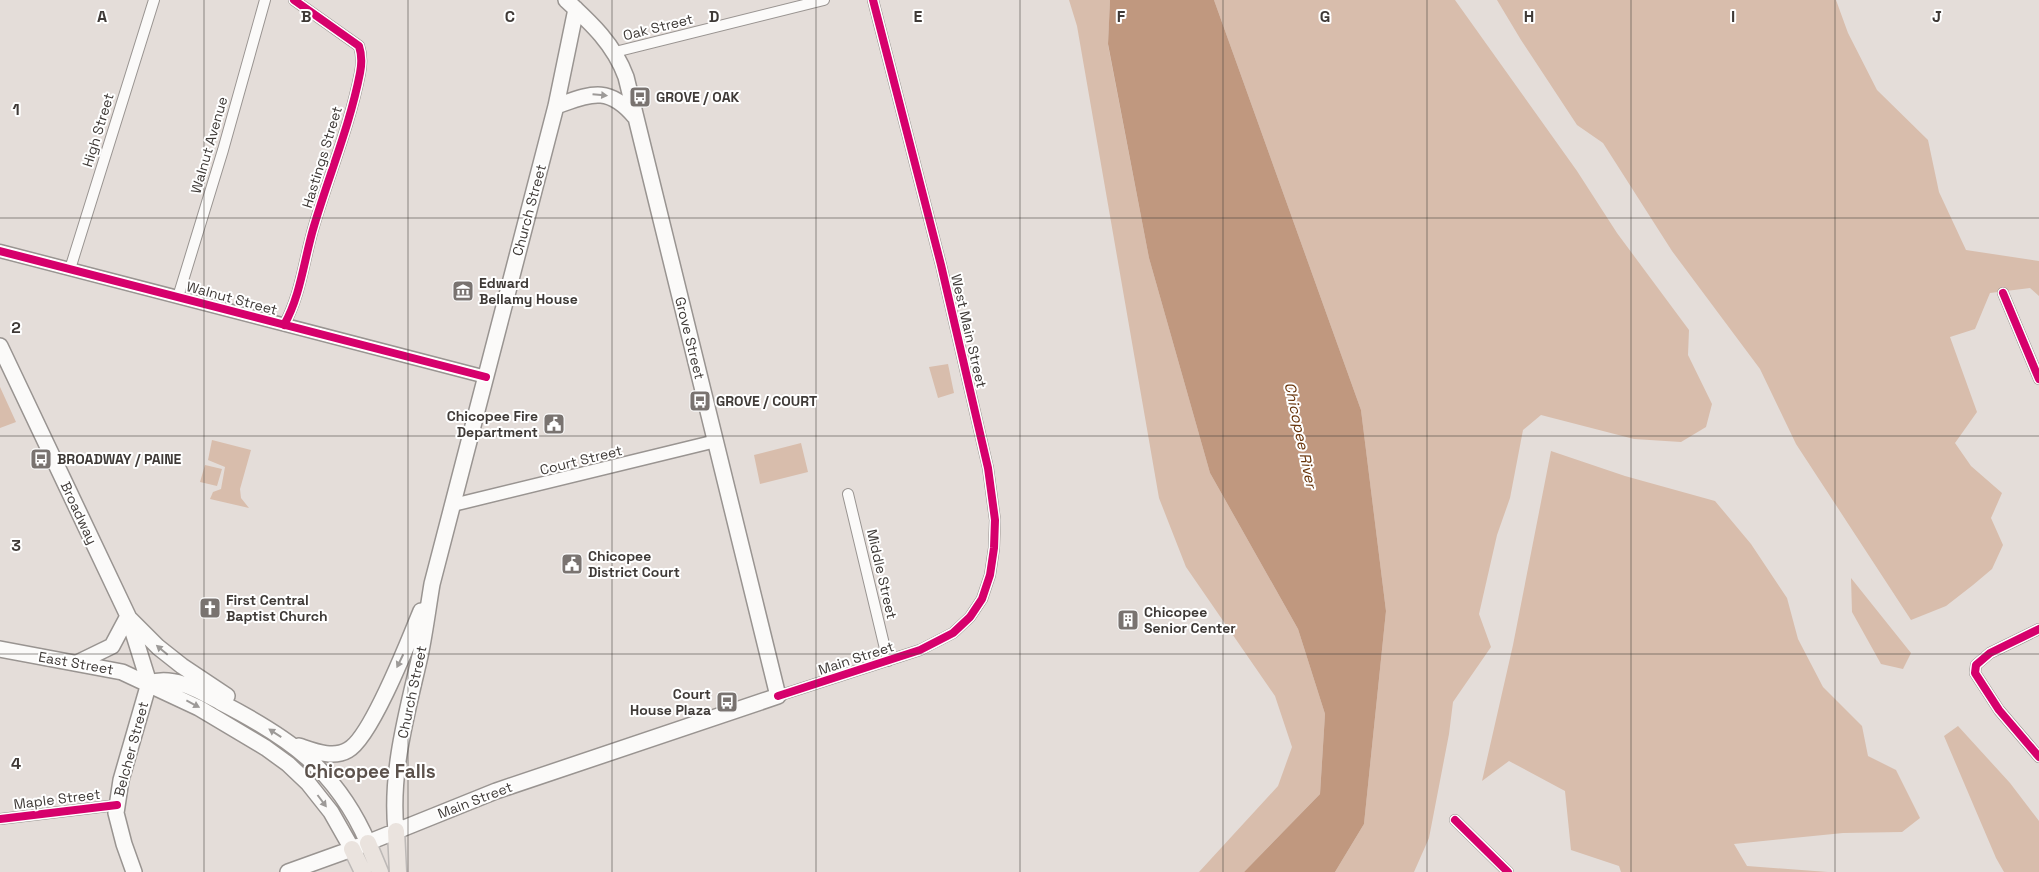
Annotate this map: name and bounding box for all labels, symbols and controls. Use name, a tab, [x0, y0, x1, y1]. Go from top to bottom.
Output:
text: A	[97, 6, 107, 27]
text: B	[301, 6, 311, 27]
text: C	[505, 6, 515, 27]
text: D	[709, 6, 719, 27]
text: E	[914, 6, 923, 27]
text: F	[1117, 6, 1126, 27]
text: G	[1320, 6, 1330, 27]
text: H	[1524, 6, 1534, 27]
text: I	[1731, 6, 1735, 27]
text: J	[1932, 6, 1942, 27]
street label: Oak Street	[621, 10, 695, 44]
bus stop icon: GROVE / OAK	[628, 85, 652, 109]
place label: GROVE / OAK	[656, 88, 740, 106]
street label: High Street	[78, 91, 118, 169]
one-way arrow	[593, 91, 609, 99]
street label: Walnut Avenue	[187, 94, 231, 196]
text: 1	[12, 99, 20, 120]
street label: Hastings Street	[298, 104, 346, 210]
street label: Church Street	[508, 162, 550, 258]
street label: West Main Street	[947, 272, 991, 390]
place label: Edward Bellamy House	[479, 274, 578, 308]
street label: Walnut Street	[185, 277, 279, 319]
museum icon: Edward Bellamy House	[451, 279, 475, 303]
street label: Grove Street	[671, 295, 709, 381]
text: 2	[11, 317, 21, 338]
water label: Chicopee River	[1281, 380, 1322, 491]
bus stop icon: GROVE / COURT	[688, 389, 712, 413]
place label: GROVE / COURT	[716, 392, 817, 410]
place label: Chicopee Fire Department	[447, 407, 538, 441]
public building icon: Chicopee Fire Department	[542, 412, 566, 436]
street label: Court Street	[538, 441, 624, 479]
bus stop icon: BROADWAY / PAINE	[29, 447, 53, 471]
place label: BROADWAY / PAINE	[57, 450, 182, 468]
street label: Broadway	[57, 479, 101, 547]
street label: Middle Street	[863, 527, 901, 621]
text: 3	[11, 535, 21, 556]
place label: Chicopee District Court	[588, 547, 680, 581]
public building icon: Chicopee District Court	[560, 552, 584, 576]
place label: First Central Baptist Church	[226, 591, 328, 625]
church icon: First Central Baptist Church	[198, 596, 222, 620]
place label: Chicopee Senior Center	[1144, 603, 1236, 637]
building icon: Chicopee Senior Center	[1116, 608, 1140, 632]
street label: Main Street	[816, 637, 896, 679]
street label: Church Street	[393, 644, 431, 740]
one-way arrow	[156, 645, 169, 656]
street label: East Street	[37, 648, 115, 678]
one-way arrow	[396, 654, 404, 668]
place label: Court House Plaza	[630, 685, 711, 719]
bus stop icon: Court House Plaza	[715, 690, 739, 714]
street label: Belcher Street	[110, 699, 152, 799]
one-way arrow	[186, 700, 200, 708]
one-way arrow	[269, 728, 282, 738]
text: 4	[11, 753, 21, 774]
district label: Chicopee Falls	[304, 759, 436, 784]
street label: Main Street	[435, 778, 515, 822]
street label: Maple Street	[13, 785, 101, 813]
one-way arrow	[317, 794, 327, 807]

